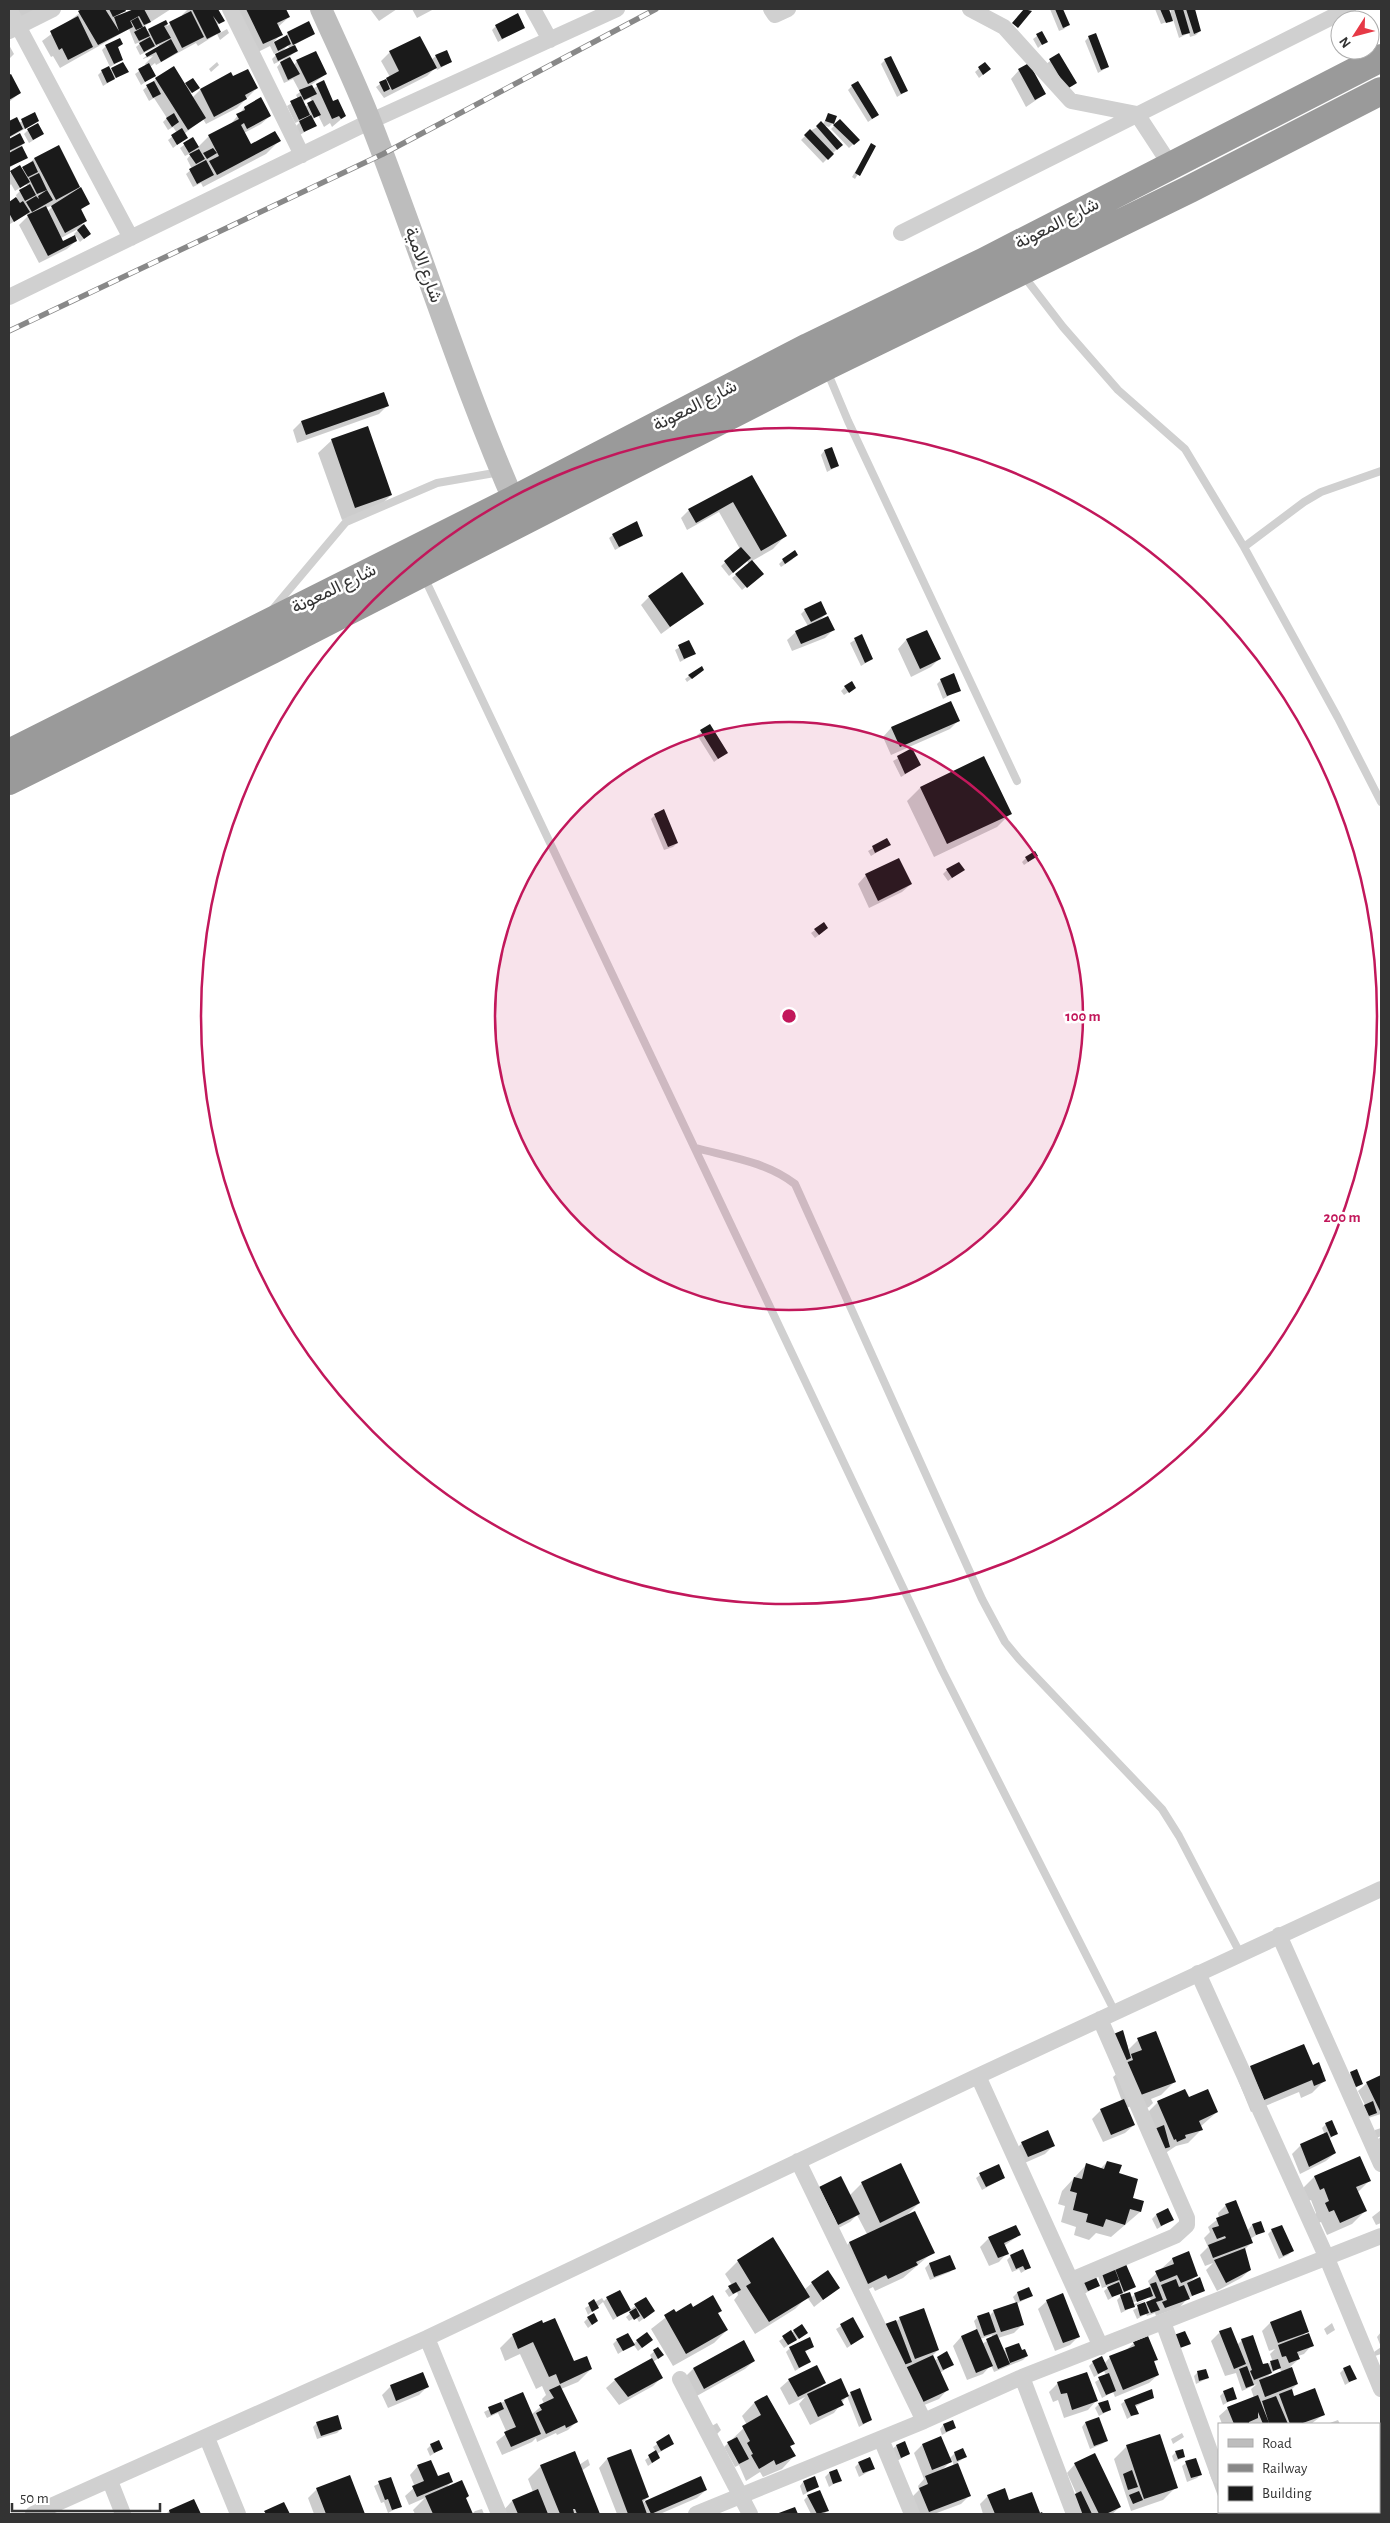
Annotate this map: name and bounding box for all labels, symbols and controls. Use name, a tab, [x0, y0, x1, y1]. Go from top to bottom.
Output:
north arrow	[1330, 10, 1380, 60]
text: N	[1337, 34, 1354, 50]
street label: شارع المعونة	[1012, 195, 1103, 255]
street label: شارع الامية	[399, 225, 445, 306]
street label: شارع المعونة	[650, 377, 741, 437]
street label: شارع المعونة	[289, 561, 380, 619]
centre of rings	[780, 1007, 798, 1025]
text: 100 m	[1065, 1009, 1101, 1024]
text: 200 m	[1323, 1210, 1361, 1225]
legend	[1218, 2423, 1380, 2513]
text: Road	[1262, 2436, 1292, 2451]
text: Railway	[1262, 2461, 1308, 2476]
scale bar	[12, 2480, 160, 2512]
text: Building	[1262, 2486, 1312, 2501]
text: 50 m	[20, 2491, 49, 2506]

